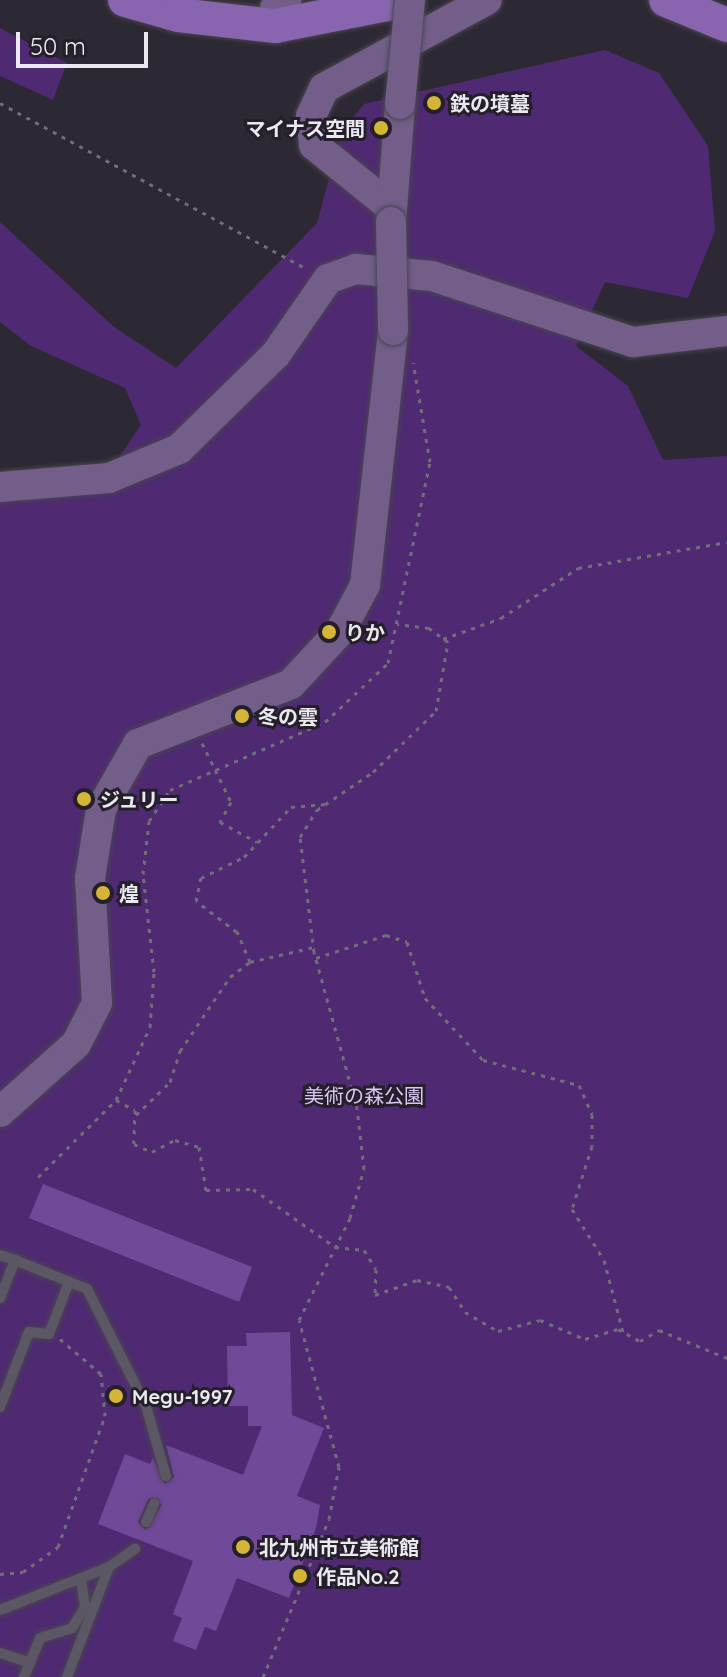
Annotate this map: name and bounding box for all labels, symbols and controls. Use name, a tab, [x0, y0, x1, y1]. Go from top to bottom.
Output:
scale bar	[20, 16, 152, 66]
text: 50 m	[30, 31, 86, 61]
place label: 鉄の墳墓	[450, 91, 530, 115]
marker: 鉄の墳墓	[425, 94, 443, 112]
place label: マイナス空間	[245, 116, 365, 140]
marker: マイナス空間	[372, 119, 390, 137]
place label: りか	[345, 620, 385, 644]
marker: りか	[320, 623, 338, 641]
place label: 冬の雲	[258, 704, 318, 728]
marker: 冬の雲	[233, 707, 251, 725]
place label: ジュリー	[100, 787, 180, 811]
marker: ジュリー	[75, 790, 93, 808]
place label: 煌	[119, 881, 139, 905]
marker: 煌	[94, 884, 112, 902]
park label: 美術の森公園	[304, 1083, 424, 1107]
place label: Megu-1997	[132, 1384, 232, 1408]
marker: Megu-1997	[107, 1387, 125, 1405]
place label: 北九州市立美術館	[259, 1535, 419, 1559]
marker: 北九州市立美術館	[234, 1538, 252, 1556]
place label: 作品No.2	[316, 1564, 400, 1588]
marker: 作品No.2	[291, 1567, 309, 1585]

